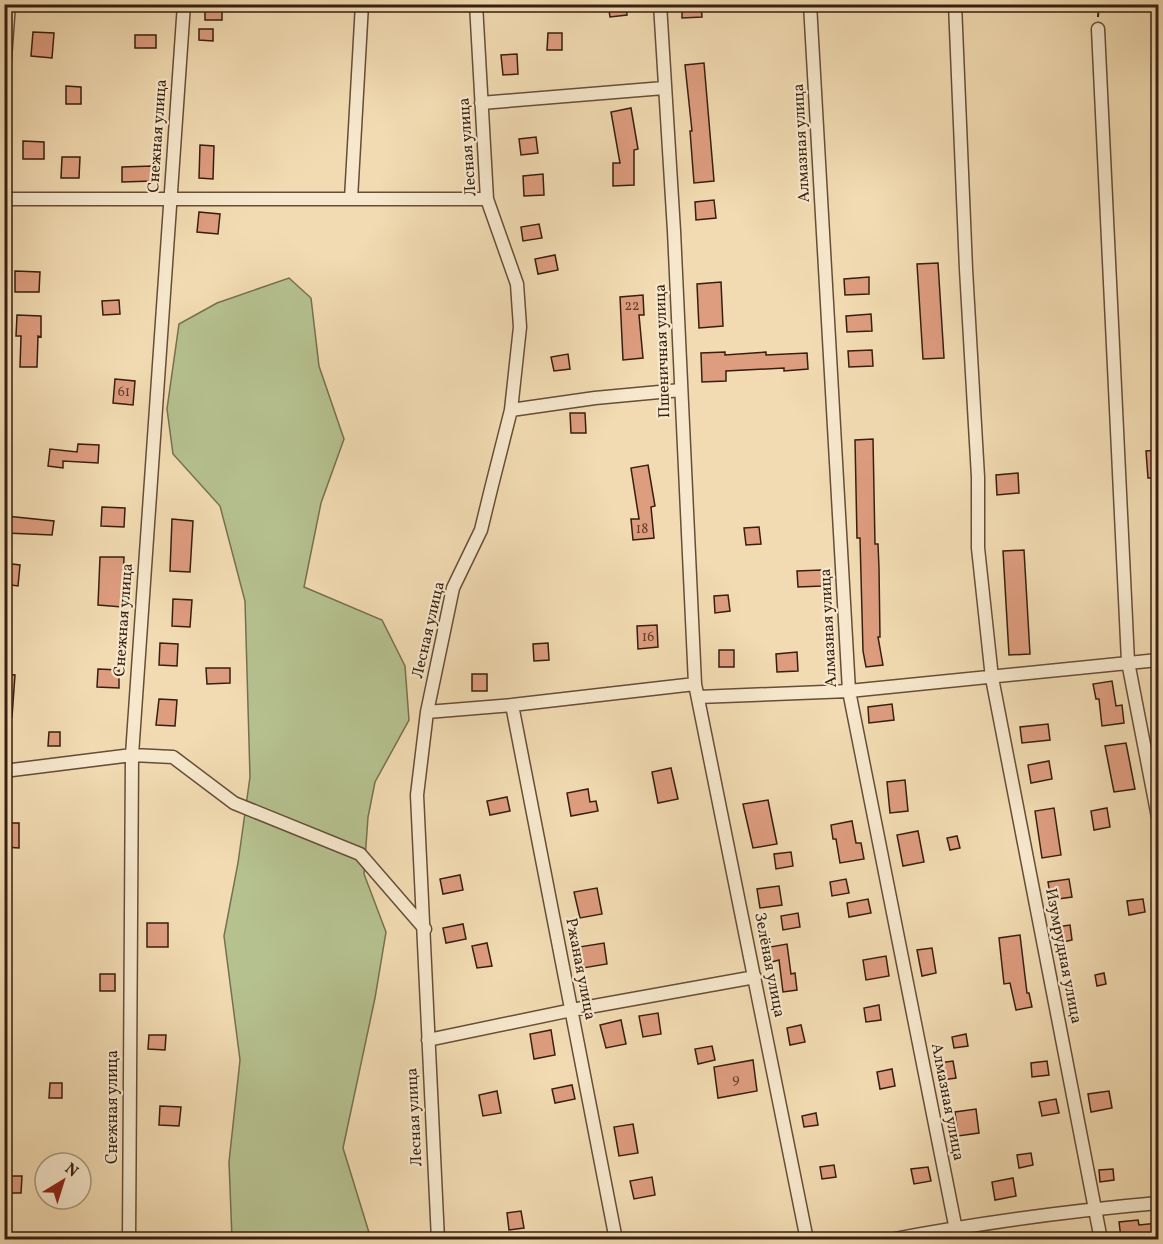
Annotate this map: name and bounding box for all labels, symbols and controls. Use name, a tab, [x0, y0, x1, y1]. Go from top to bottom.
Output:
street label: Снежная улица	[143, 78, 173, 194]
street label: Алмазная улица	[788, 83, 816, 203]
street label: Лесная улица	[454, 97, 482, 197]
street label: Пшеничная улица	[650, 284, 676, 418]
house number: 22	[624, 297, 640, 316]
house number: 61	[118, 383, 130, 402]
house number: 18	[636, 520, 648, 539]
street label: Снежная улица	[109, 562, 139, 678]
street label: Алмазная улица	[815, 568, 843, 688]
street label: Лесная улица	[407, 579, 451, 681]
house number: 16	[642, 628, 654, 647]
street label: Изумрудная улица	[1039, 886, 1087, 1026]
street label: Зелёная улица	[748, 911, 790, 1019]
street label: Ржаная улица	[559, 916, 601, 1022]
street label: Алмазная улица	[925, 1041, 969, 1163]
street label: Снежная улица	[102, 1050, 124, 1164]
street label: Лесная улица	[401, 1067, 429, 1167]
house number: 9	[732, 1070, 740, 1089]
north arrow	[33, 1151, 93, 1211]
text: N	[60, 1159, 83, 1183]

